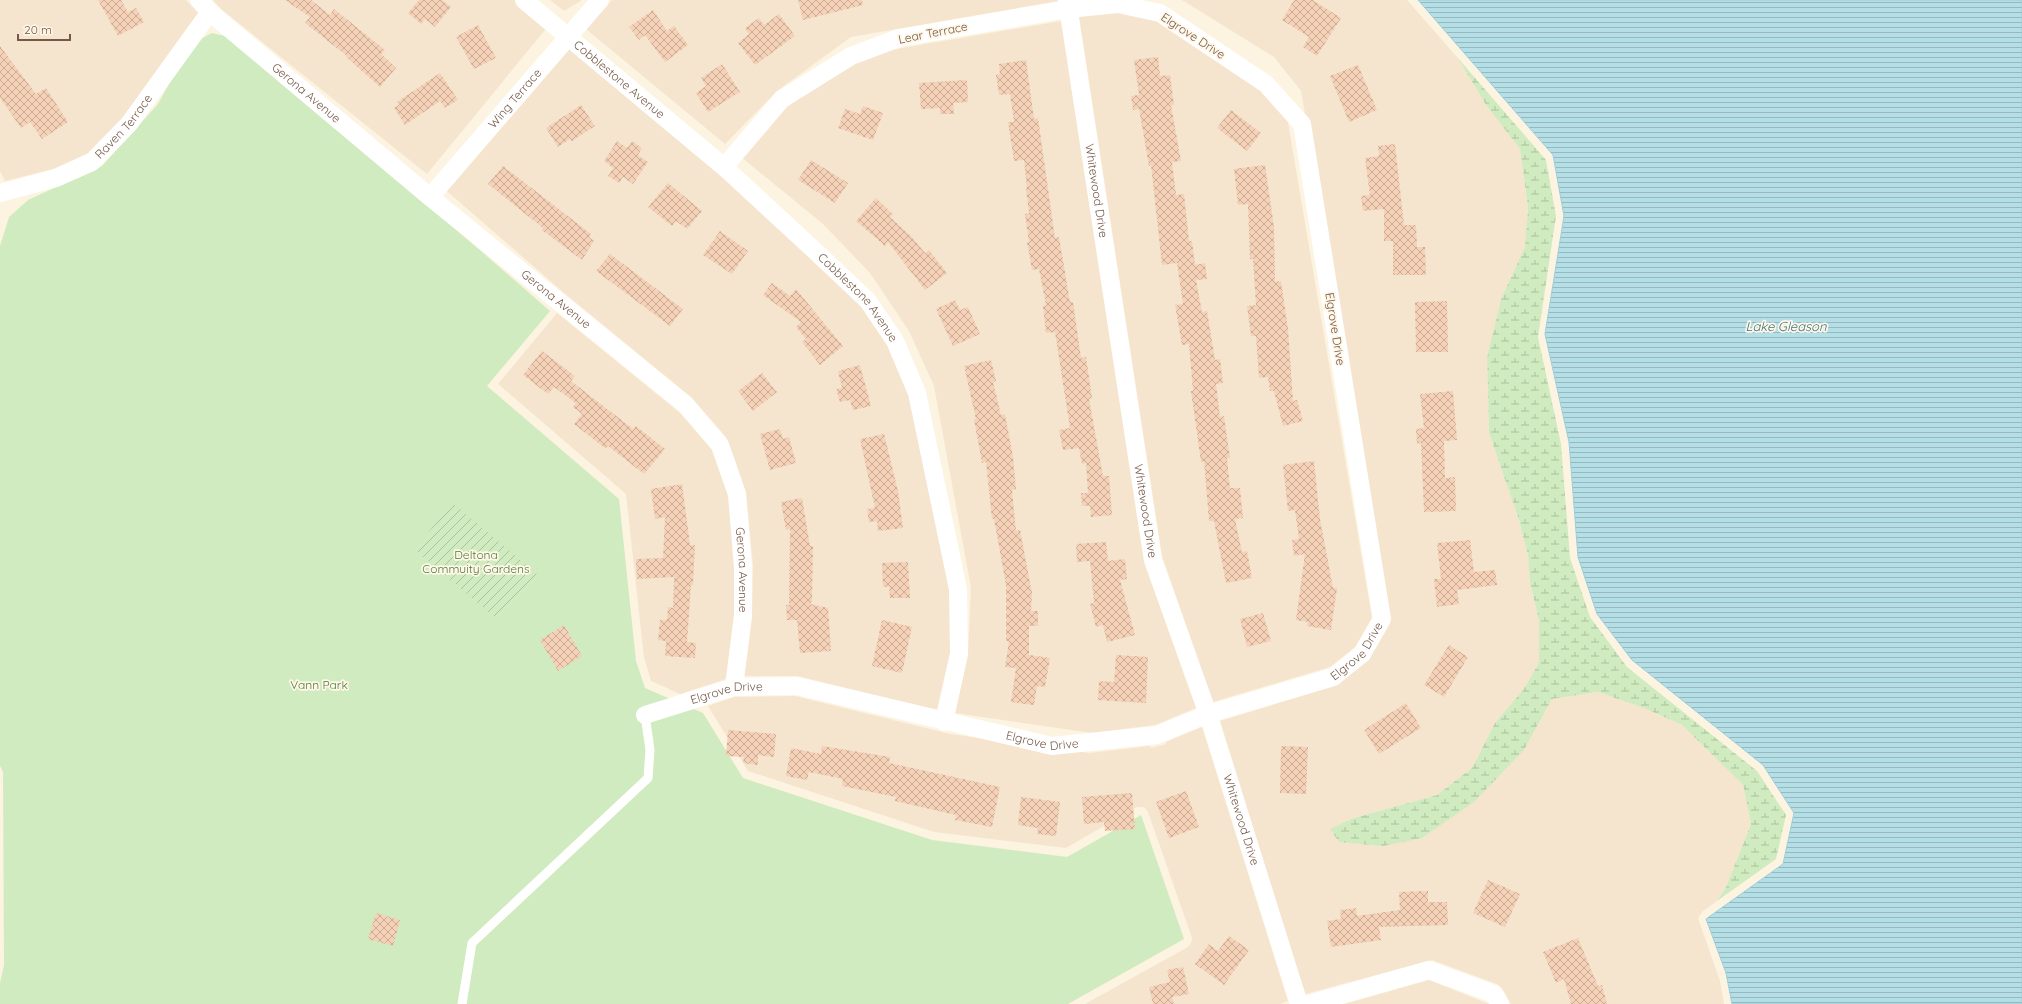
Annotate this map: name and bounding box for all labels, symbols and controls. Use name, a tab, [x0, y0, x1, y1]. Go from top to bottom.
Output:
street label: Elgrove Drive	[1158, 9, 1228, 62]
scale bar	[18, 16, 70, 42]
street label: Lear Terrace	[897, 18, 969, 47]
text: 20 m	[24, 22, 52, 37]
street label: Cobblestone Avenue	[571, 37, 668, 122]
street label: Gerona Avenue	[269, 59, 344, 126]
street label: Wing Terrace	[485, 65, 545, 131]
street label: Raven Terrace	[91, 91, 155, 162]
street label: Whitewood Drive	[1082, 143, 1111, 239]
street label: Cobblestone Avenue	[815, 250, 901, 345]
street label: Gerona Avenue	[518, 266, 594, 332]
street label: Elgrove Drive	[1322, 291, 1349, 367]
water label: Lake Gleason	[1746, 318, 1827, 334]
street label: Whitewood Drive	[1131, 463, 1161, 559]
street label: Gerona Avenue	[733, 527, 751, 613]
park label: Deltona Commuity Gardens	[422, 547, 530, 576]
street label: Elgrove Drive	[1327, 619, 1386, 683]
park label: Vann Park	[290, 677, 348, 692]
street label: Elgrove Drive	[688, 679, 763, 707]
street label: Elgrove Drive	[1004, 727, 1079, 753]
street label: Whitewood Drive	[1220, 772, 1263, 867]

